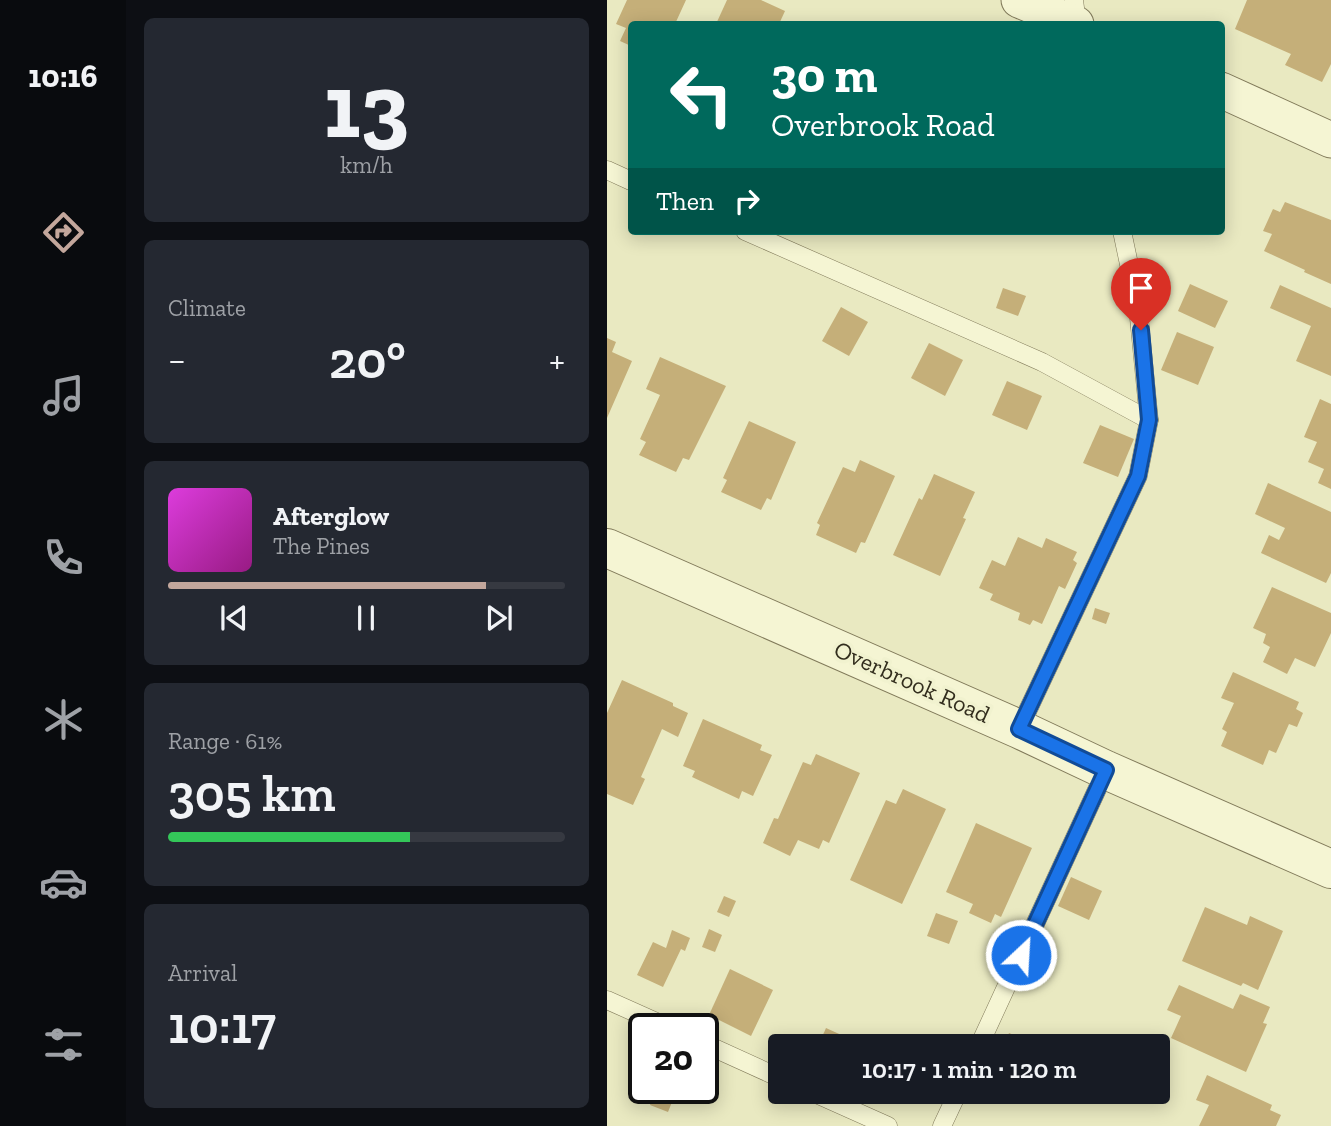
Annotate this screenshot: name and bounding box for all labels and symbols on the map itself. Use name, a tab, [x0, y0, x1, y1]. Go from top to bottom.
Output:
pin	[1111, 258, 1171, 330]
street label: Overbrook Road	[830, 634, 995, 729]
position arrow	[984, 918, 1058, 992]
speed limit sign: 20	[628, 1013, 719, 1104]

